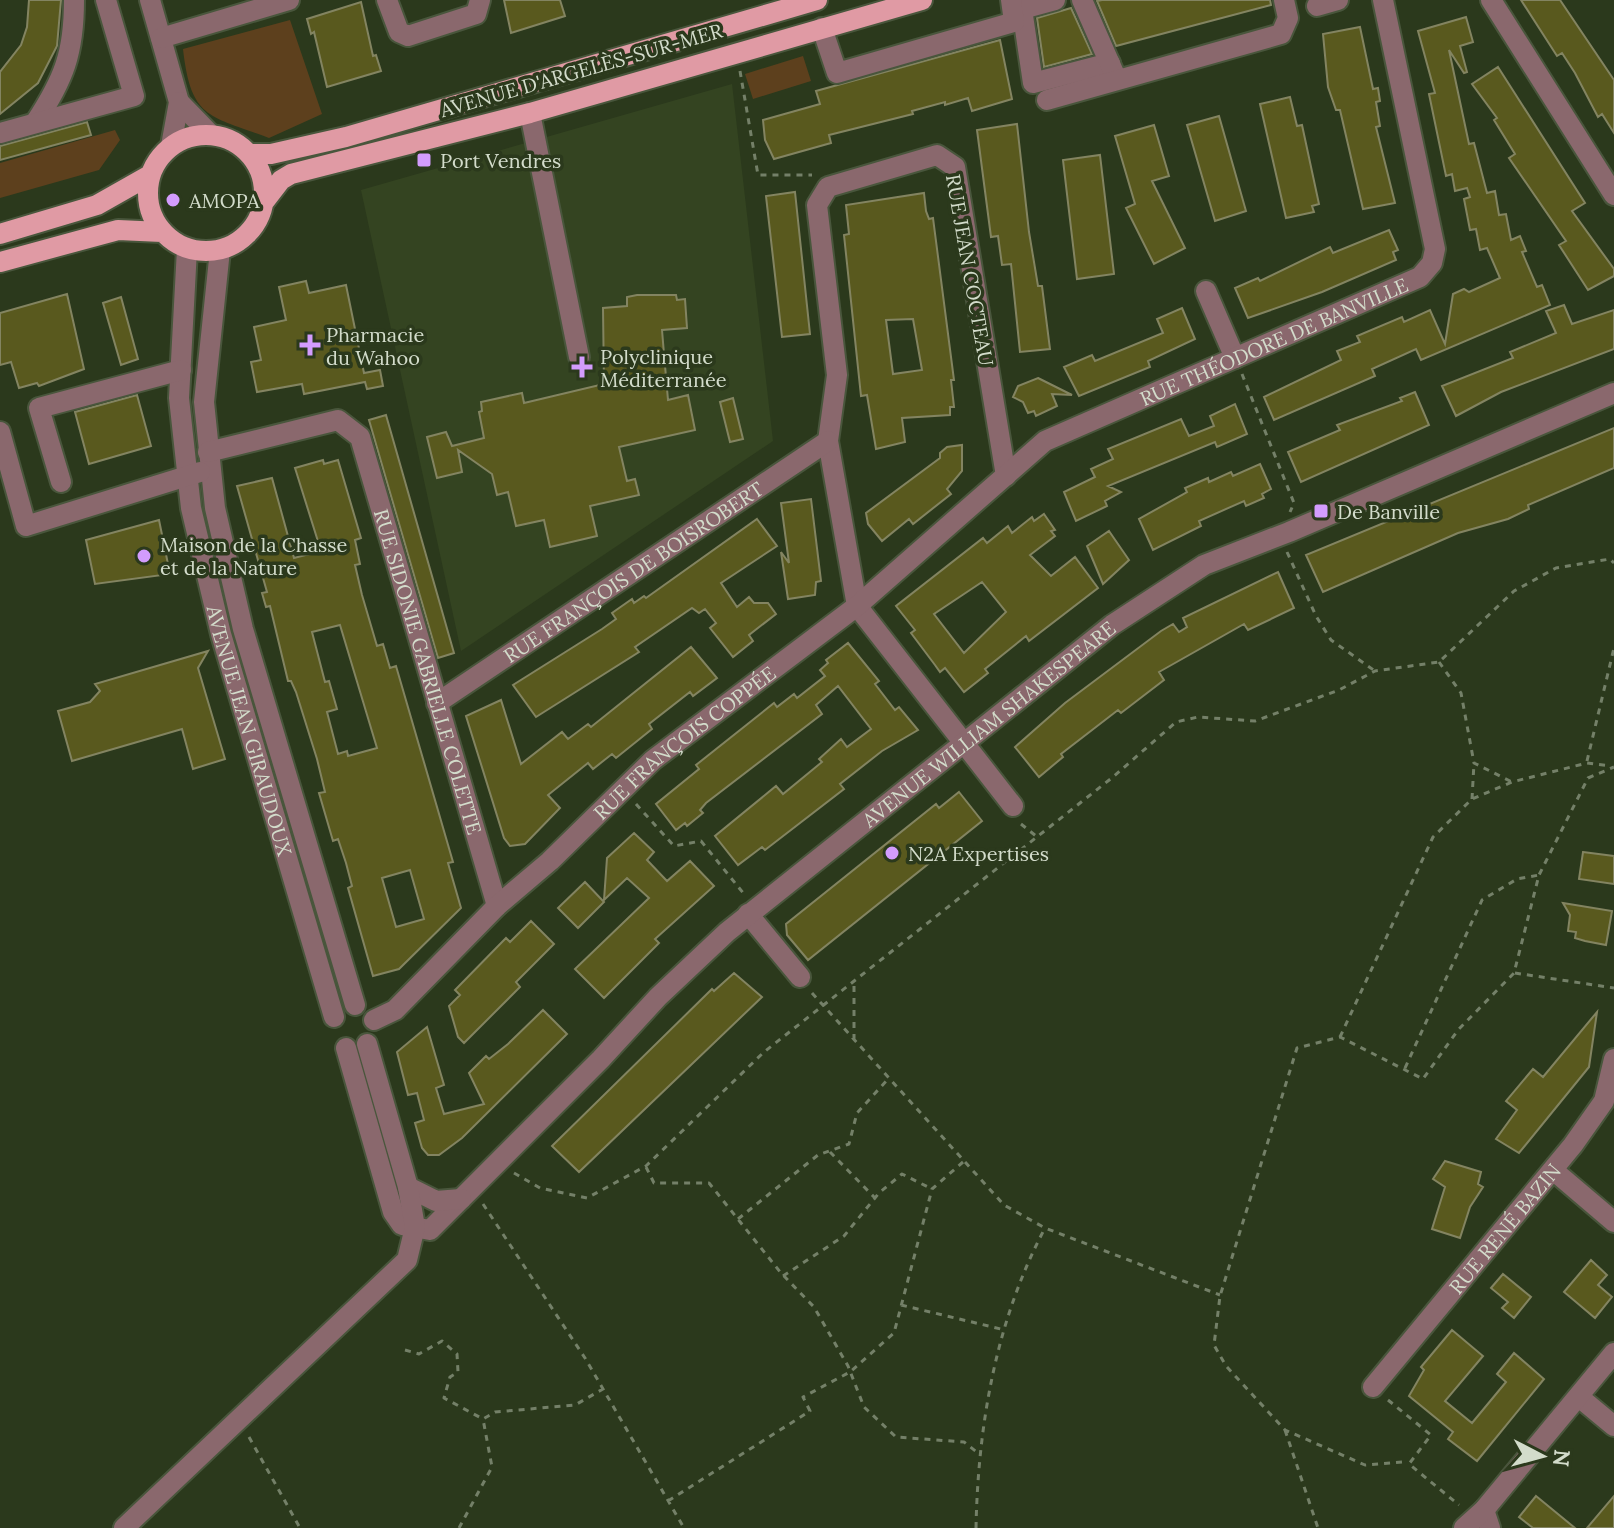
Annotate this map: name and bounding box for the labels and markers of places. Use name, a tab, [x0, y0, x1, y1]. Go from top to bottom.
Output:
place label: Port Vendres	[440, 148, 561, 173]
marker: Port Vendres	[415, 151, 433, 169]
place label: AMOPA	[188, 188, 260, 213]
marker: AMOPA	[164, 191, 182, 209]
place label: Pharmacie du Wahoo	[326, 322, 424, 370]
marker: Pharmacie du Wahoo	[301, 336, 319, 354]
place label: Polyclinique Méditerranée	[600, 344, 727, 392]
marker: Polyclinique Méditerranée	[571, 356, 593, 378]
place label: De Banville	[1337, 499, 1440, 524]
marker: De Banville	[1312, 502, 1330, 520]
place label: Maison de la Chasse et de la Nature	[160, 532, 348, 580]
marker: Maison de la Chasse et de la Nature	[135, 547, 153, 565]
place label: N2A Expertises	[908, 841, 1049, 866]
marker: N2A Expertises	[883, 844, 901, 862]

